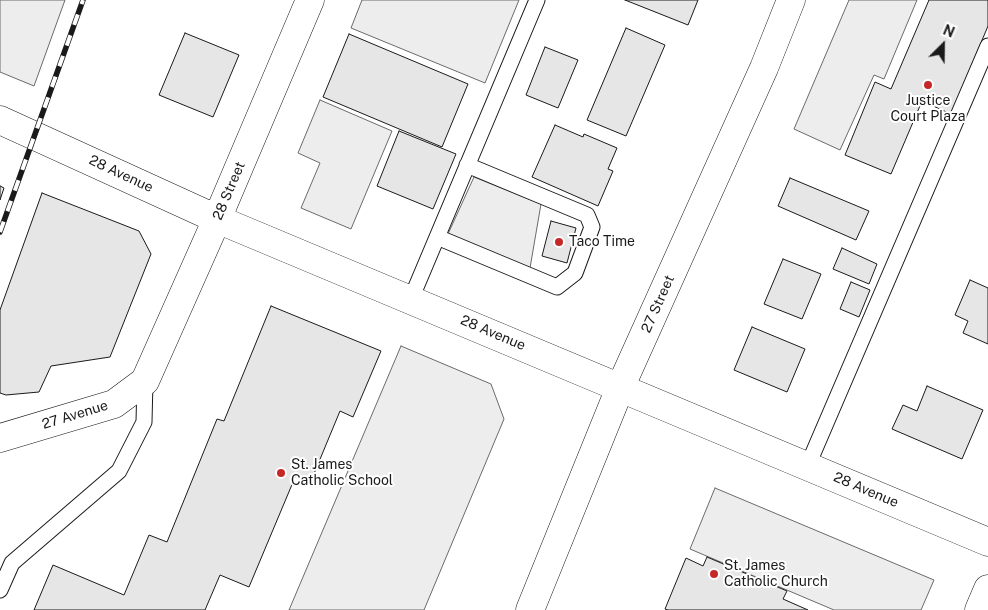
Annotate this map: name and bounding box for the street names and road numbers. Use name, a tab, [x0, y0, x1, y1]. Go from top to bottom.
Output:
street label: 28 Avenue	[86, 152, 156, 196]
street label: 28 Street	[209, 159, 249, 223]
street label: 27 Street	[638, 273, 678, 335]
street label: 28 Avenue	[458, 312, 528, 354]
street label: 27 Avenue	[40, 397, 110, 433]
street label: 28 Avenue	[831, 469, 901, 511]

